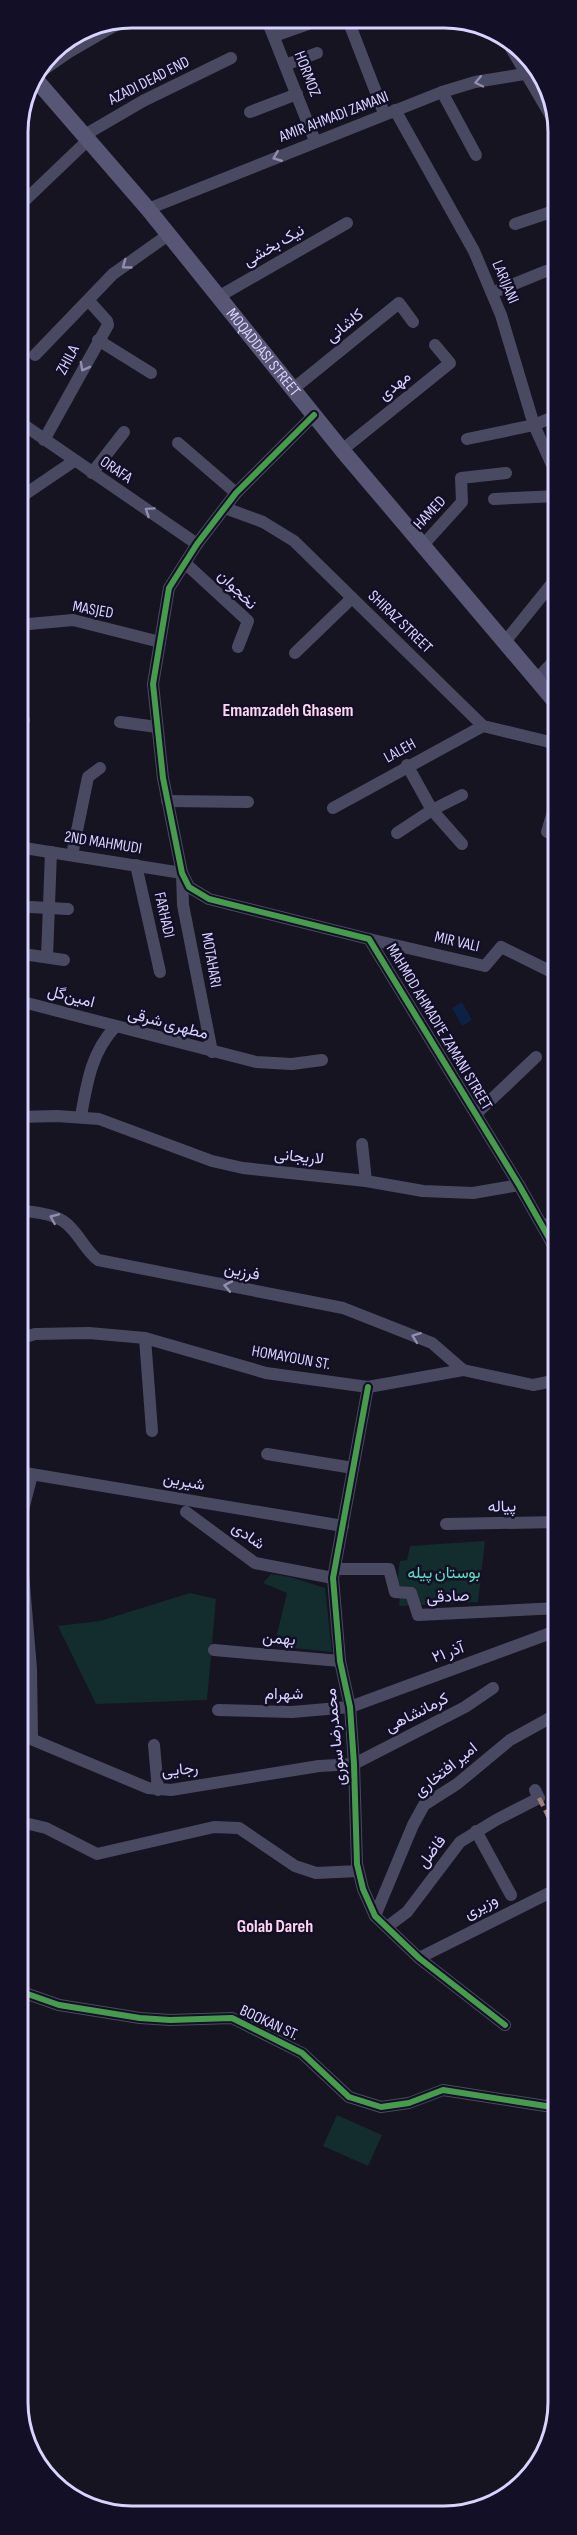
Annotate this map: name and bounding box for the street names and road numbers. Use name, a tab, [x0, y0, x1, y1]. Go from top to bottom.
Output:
street label: HORMOZ	[290, 49, 324, 100]
street label: AZADI DEAD END	[104, 52, 193, 110]
street label: AMIR AHMADI ZAMANI	[276, 87, 391, 147]
street label: نیک بخشی	[240, 221, 308, 271]
street label: LARIJANI	[487, 258, 523, 306]
street label: MOQADDASI STREET	[222, 305, 305, 401]
street label: کاشانی	[322, 305, 368, 347]
street label: ZHILA	[52, 342, 84, 378]
street label: مهدی	[375, 367, 415, 405]
street label: ORAFA	[96, 452, 136, 488]
street label: HAMED	[410, 492, 450, 534]
street label: نخجوان	[213, 566, 261, 614]
street label: SHIRAZ STREET	[364, 587, 436, 658]
street label: MASJED	[71, 597, 115, 623]
street label: LALEH	[381, 735, 419, 767]
street label: 2ND MAHMUDI	[63, 828, 143, 858]
street label: FARHADI	[150, 890, 178, 940]
street label: MIR VALI	[433, 928, 481, 956]
street label: MOTAHARI	[197, 931, 225, 989]
street label: MAHMOD AHMADI'E ZAMANI STREET	[382, 940, 496, 1114]
street label: امین‌گل	[45, 982, 97, 1012]
street label: مطهری شرقی	[126, 1004, 210, 1044]
street label: لاریجانی	[273, 1145, 325, 1169]
street label: فرزین	[223, 1259, 261, 1285]
street label: HOMAYOUN ST.	[250, 1342, 332, 1374]
street label: شیرین	[162, 1469, 206, 1495]
street label: پیاله	[488, 1497, 516, 1518]
street label: شادی	[228, 1518, 268, 1554]
street label: صادقی	[426, 1586, 470, 1608]
street label: بهمن	[262, 1628, 296, 1650]
street label: ۲۱ آذر	[430, 1638, 468, 1667]
street label: شهرام	[265, 1685, 303, 1704]
street label: محمدرضا سوری	[321, 1687, 351, 1787]
street label: کرمانشاهی	[382, 1689, 452, 1737]
street label: امیر افتخاری	[411, 1739, 481, 1801]
street label: رجایی	[161, 1759, 199, 1781]
street label: فاضل	[414, 1832, 450, 1872]
street label: وزیری	[461, 1890, 501, 1924]
street label: BOOKAN ST.	[237, 2001, 301, 2045]

